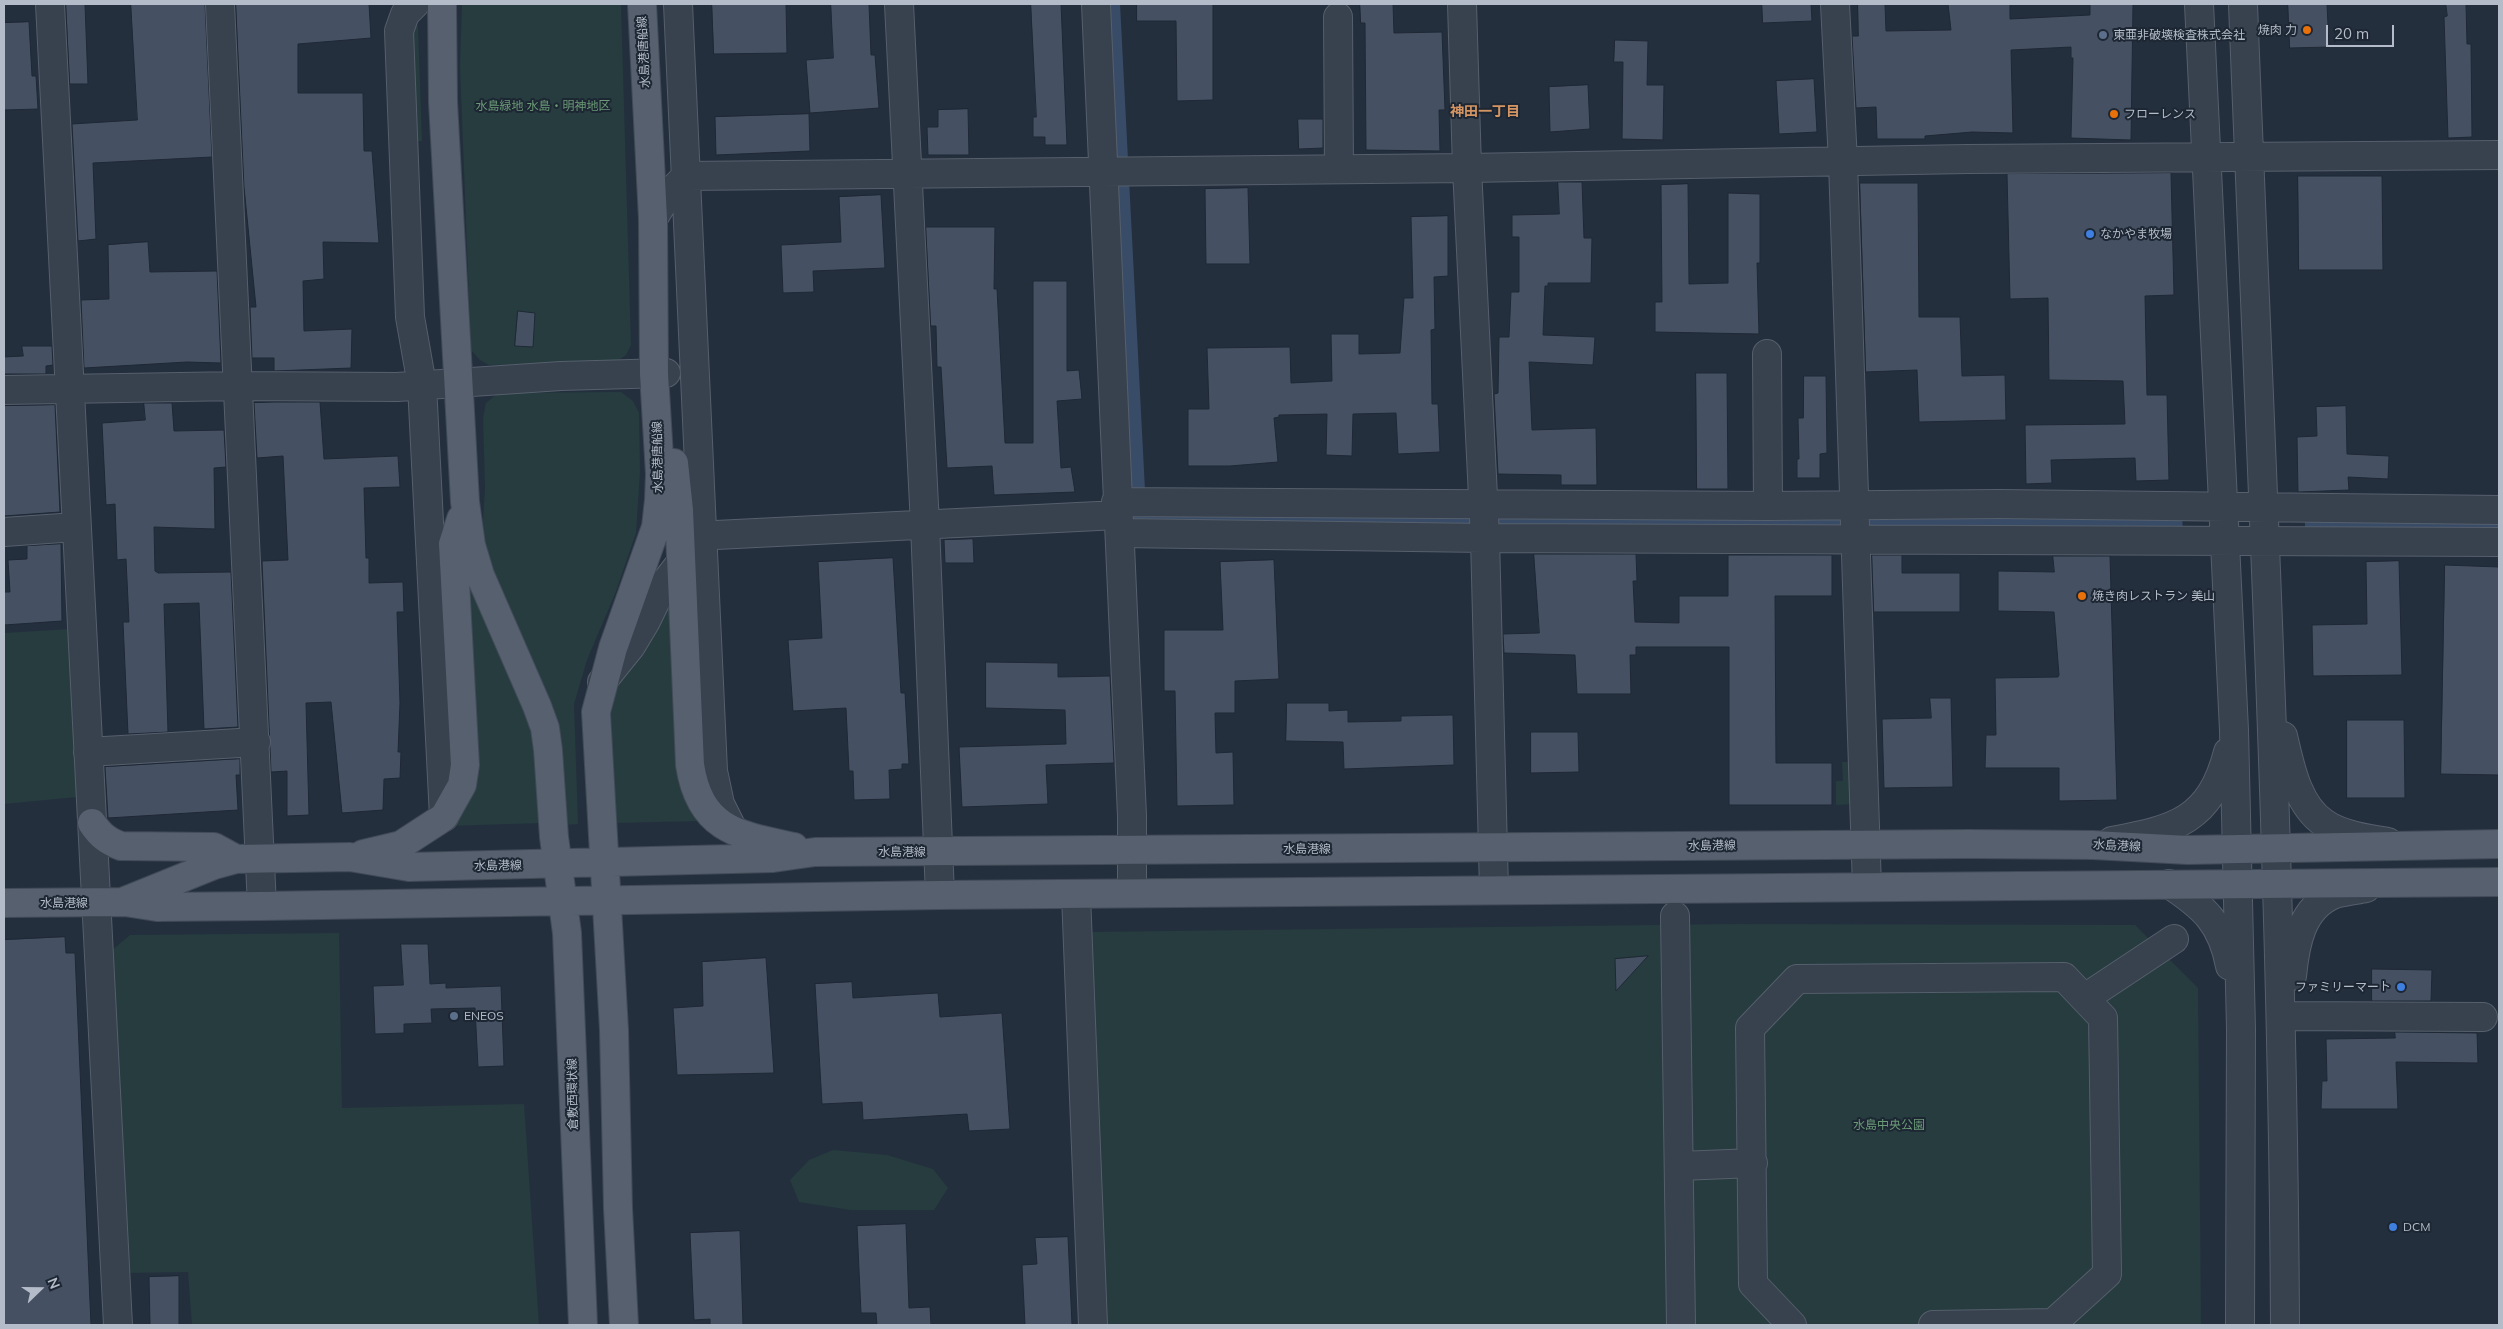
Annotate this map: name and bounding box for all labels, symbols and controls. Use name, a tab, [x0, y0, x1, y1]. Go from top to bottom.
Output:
scale bar	[2328, 15, 2396, 47]
street label: 水島港唐船線	[635, 16, 653, 88]
place label: 焼肉 力	[2258, 23, 2297, 37]
marker: 焼肉 力	[2301, 24, 2313, 36]
text: 20 m	[2334, 24, 2369, 43]
place label: 東亜非破壊検査株式会社	[2113, 28, 2245, 42]
marker: 東亜非破壊検査株式会社	[2097, 29, 2109, 41]
park label: 水島緑地 水島・明神地区	[475, 99, 611, 113]
district label: 神田一丁目	[1450, 104, 1520, 120]
place label: フローレンス	[2124, 107, 2196, 121]
marker: フローレンス	[2108, 108, 2120, 120]
place label: なかやま牧場	[2100, 227, 2172, 241]
marker: なかやま牧場	[2084, 228, 2096, 240]
street label: 水島港唐船線	[650, 421, 666, 493]
place label: 焼き肉レストラン 美山	[2092, 589, 2215, 603]
marker: 焼き肉レストラン 美山	[2076, 590, 2088, 602]
street label: 水島港線	[1688, 838, 1736, 854]
street label: 水島港線	[2093, 838, 2141, 854]
street label: 水島港線	[1283, 842, 1331, 856]
street label: 水島港線	[878, 845, 926, 859]
street label: 水島港線	[474, 858, 522, 874]
street label: 水島港線	[40, 896, 88, 910]
place label: ファミリーマート	[2295, 980, 2391, 994]
marker: ファミリーマート	[2395, 981, 2407, 993]
place label: ENEOS	[464, 1009, 504, 1023]
marker: ENEOS	[448, 1010, 460, 1022]
street label: 倉敷西環状線	[565, 1058, 581, 1130]
park label: 水島中央公園	[1853, 1118, 1925, 1132]
place label: DCM	[2403, 1220, 2430, 1234]
marker: DCM	[2387, 1221, 2399, 1233]
north arrow	[15, 1264, 65, 1314]
text: N	[44, 1275, 64, 1292]

